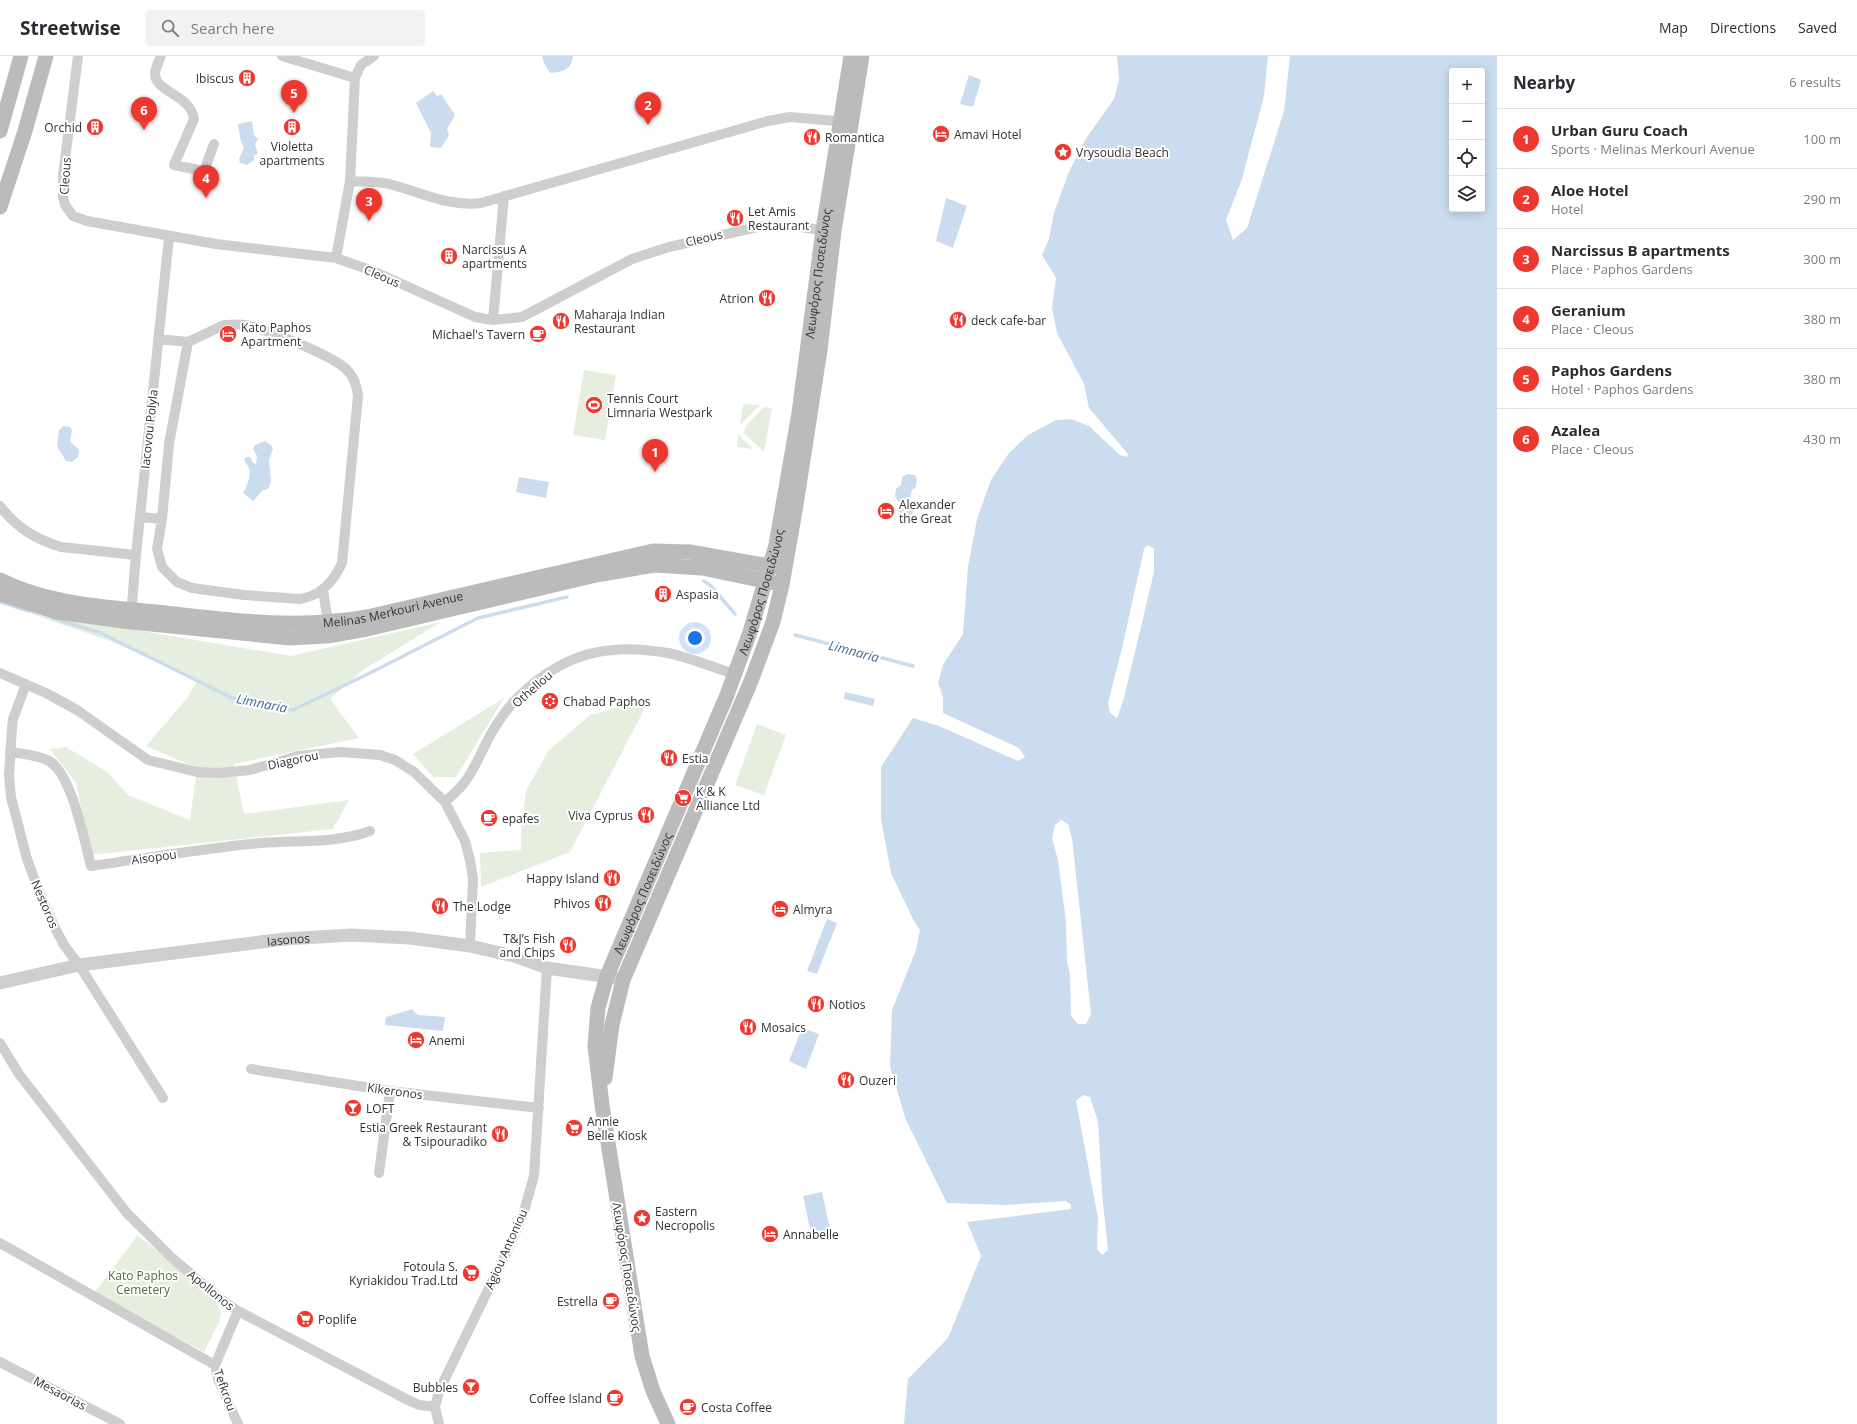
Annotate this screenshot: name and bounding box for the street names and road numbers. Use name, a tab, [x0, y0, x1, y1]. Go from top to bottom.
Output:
street label: Cleous	[55, 156, 75, 195]
street label: Λεωφόρος Ποσειδώνος	[800, 207, 835, 339]
street label: Cleous	[684, 225, 725, 251]
street label: Cleous	[361, 261, 403, 291]
street label: Iacovou Polyla	[136, 388, 162, 470]
street label: Λεωφόρος Ποσειδώνος	[734, 528, 787, 657]
street label: Melinas Merkouri Avenue	[322, 587, 465, 631]
street label: Othellou	[508, 667, 556, 711]
street label: Diagorou	[266, 746, 320, 774]
street label: Λεωφόρος Ποσειδώνος	[609, 830, 676, 957]
street label: Aisopou	[130, 845, 178, 869]
street label: Nestoros	[27, 877, 63, 931]
street label: Iasonos	[266, 929, 311, 950]
street label: Kikeronos	[366, 1079, 424, 1103]
street label: Λεωφόρος Ποσειδώνος	[608, 1201, 646, 1333]
street label: Agiou Antoniou	[481, 1206, 531, 1292]
street label: Apollonos	[184, 1266, 238, 1314]
street label: Tefkrou	[210, 1367, 240, 1413]
street label: Mesaorias	[31, 1372, 90, 1414]

